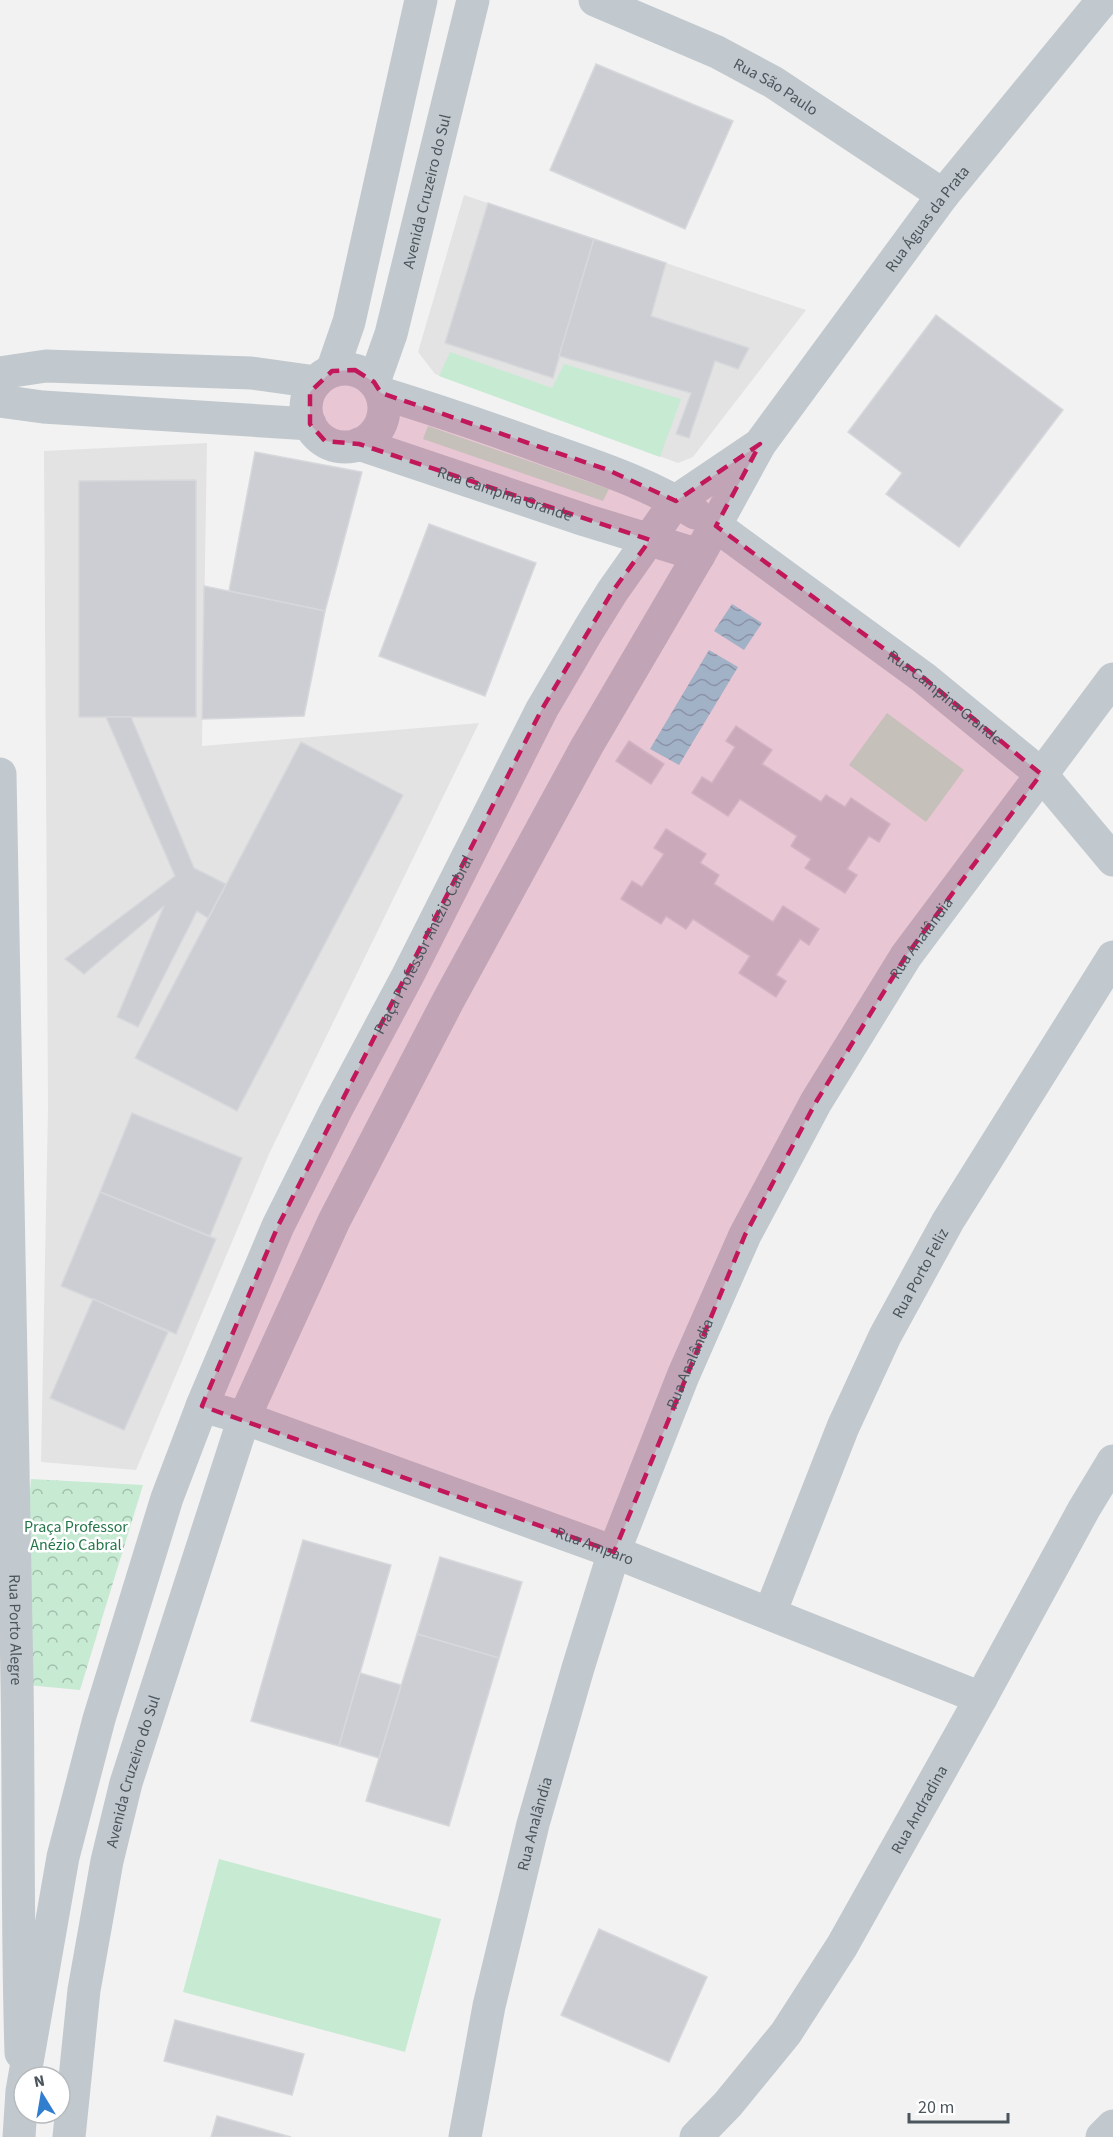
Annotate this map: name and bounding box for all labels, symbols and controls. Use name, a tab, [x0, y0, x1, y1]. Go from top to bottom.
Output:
street label: Rua São Paulo	[729, 53, 822, 121]
street label: Avenida Cruzeiro do Sul	[397, 112, 457, 271]
street label: Rua Águas da Prata	[880, 161, 975, 277]
street label: Rua Campina Grande	[434, 461, 575, 527]
street label: Rua Campina Grande	[883, 645, 1007, 750]
street label: Praça Professor Anézio Cabral	[368, 851, 479, 1038]
street label: Rua Analândia	[884, 893, 959, 983]
street label: Rua Porto Feliz	[887, 1224, 954, 1322]
street label: Rua Analândia	[661, 1315, 719, 1413]
park label: Praça Professor Anézio Cabral	[24, 1516, 128, 1556]
street label: Rua Amparo	[552, 1522, 637, 1571]
street label: Rua Porto Alegre	[3, 1574, 27, 1686]
street label: Avenida Cruzeiro do Sul	[101, 1692, 166, 1850]
street label: Rua Andradina	[886, 1761, 953, 1858]
street label: Rua Analândia	[512, 1774, 558, 1873]
north arrow	[12, 2065, 72, 2125]
text: N	[32, 2069, 47, 2093]
scale bar	[909, 2086, 1008, 2124]
text: 20 m	[918, 2095, 954, 2120]

